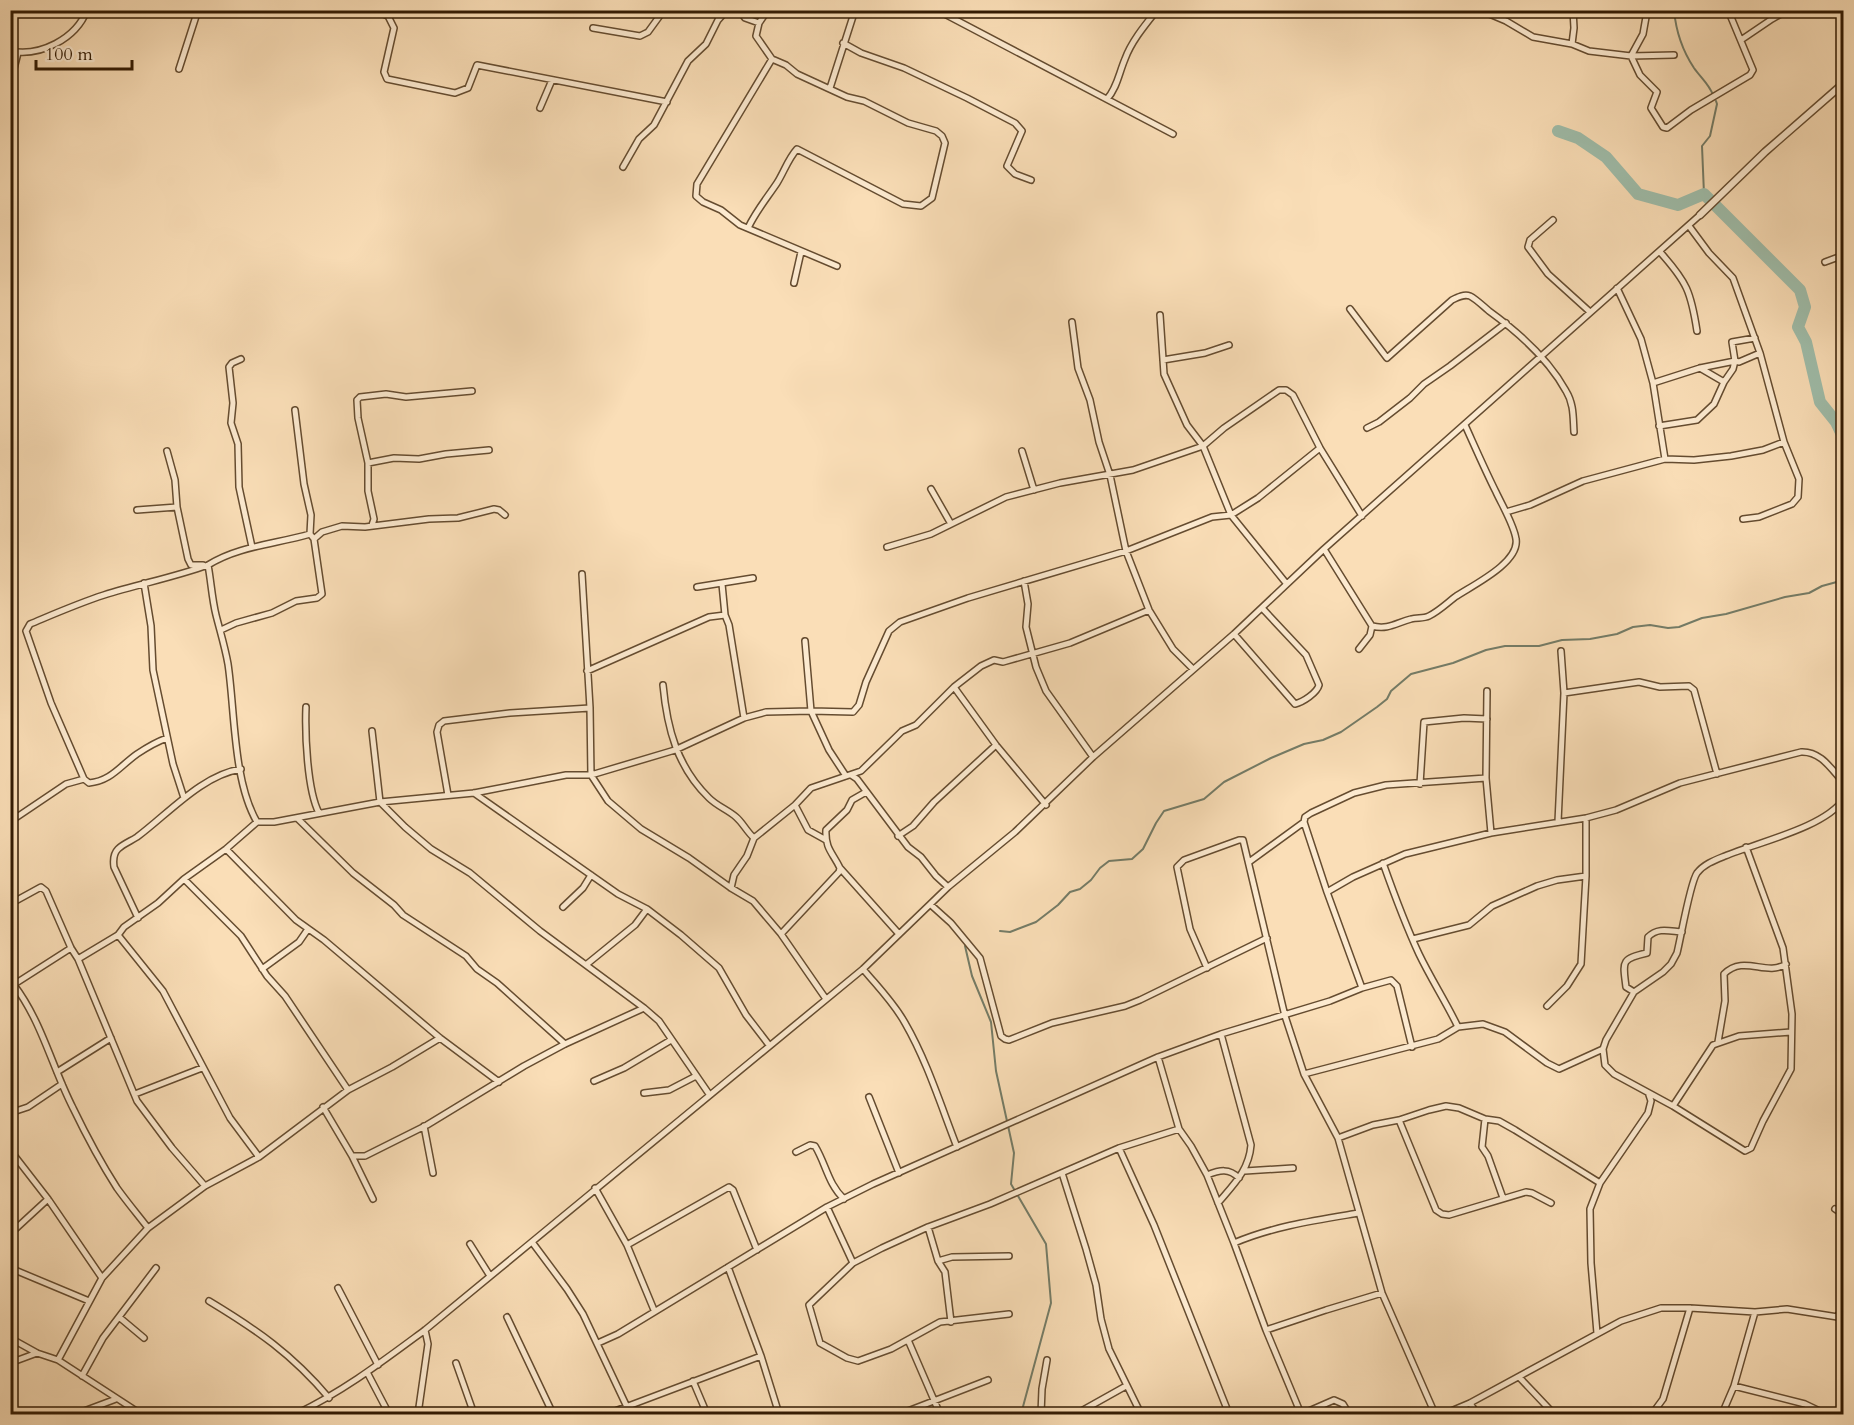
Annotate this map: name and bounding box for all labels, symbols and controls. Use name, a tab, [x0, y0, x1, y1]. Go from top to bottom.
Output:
scale bar	[36, 33, 132, 71]
text: 100 m	[45, 42, 93, 67]

